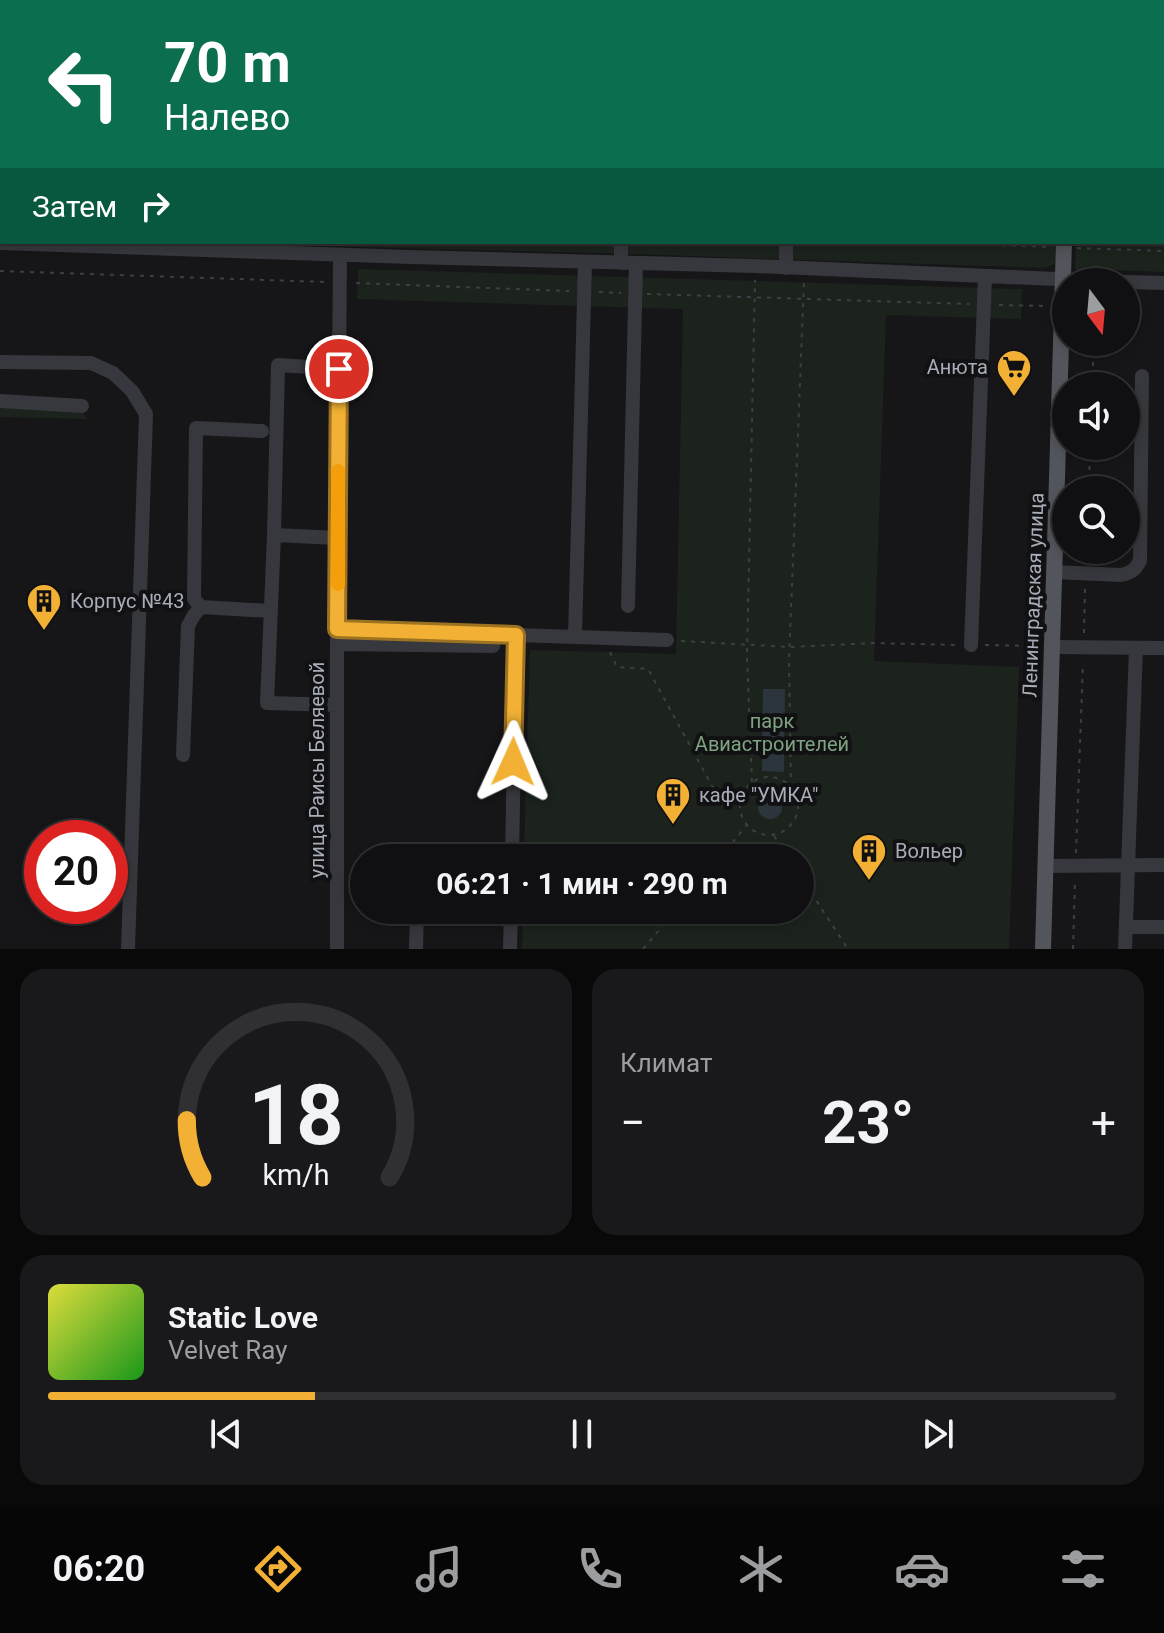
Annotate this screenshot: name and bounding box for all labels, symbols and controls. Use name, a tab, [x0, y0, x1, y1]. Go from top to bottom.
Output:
text: 70 m	[164, 30, 291, 96]
icon: left	[32, 32, 136, 136]
text: Налево	[164, 97, 290, 139]
icon: right	[133, 184, 177, 228]
text: Затем	[32, 189, 117, 224]
north arrow	[1052, 268, 1140, 356]
map controls	[1052, 268, 1140, 564]
pin	[305, 335, 373, 403]
icon: arrive	[317, 347, 361, 391]
supermarket icon: Анюта	[995, 348, 1033, 398]
place label: Анюта	[927, 355, 988, 379]
button: sound	[1052, 372, 1140, 460]
button: search	[1052, 476, 1140, 564]
street label: Ленинградская улица	[1017, 492, 1049, 698]
building icon: Корпус №43	[25, 582, 63, 632]
place label: Корпус №43	[70, 589, 185, 613]
street label: улица Раисы Беляевой	[305, 662, 329, 878]
park label: парк Авиастроителей	[695, 709, 849, 756]
position arrow	[471, 720, 555, 804]
building icon: кафе "УМКА"	[654, 776, 692, 826]
place label: кафе "УМКА"	[699, 783, 818, 807]
speed limit sign: 20	[24, 820, 128, 924]
building icon: Вольер	[850, 832, 888, 882]
place label: Вольер	[895, 839, 963, 863]
text: 06:21 · 1 мин · 290 m	[436, 866, 728, 901]
text: Климат	[620, 1048, 712, 1078]
text: 18	[248, 1067, 344, 1164]
text: 23°	[822, 1087, 914, 1158]
text: −	[620, 1097, 645, 1149]
text: +	[1091, 1097, 1116, 1149]
text: km/h	[262, 1158, 330, 1192]
text: Static Love	[168, 1300, 318, 1335]
text: Velvet Ray	[168, 1335, 288, 1365]
icon: previous	[204, 1412, 248, 1456]
icon: pause	[560, 1412, 604, 1456]
icon: next	[916, 1412, 960, 1456]
icon: directions	[250, 1541, 306, 1597]
icon: music	[411, 1541, 467, 1597]
icon: phone	[572, 1541, 628, 1597]
icon: climate	[733, 1541, 789, 1597]
icon: car	[894, 1541, 950, 1597]
icon: filters	[1055, 1541, 1111, 1597]
text: 06:20	[53, 1548, 145, 1590]

